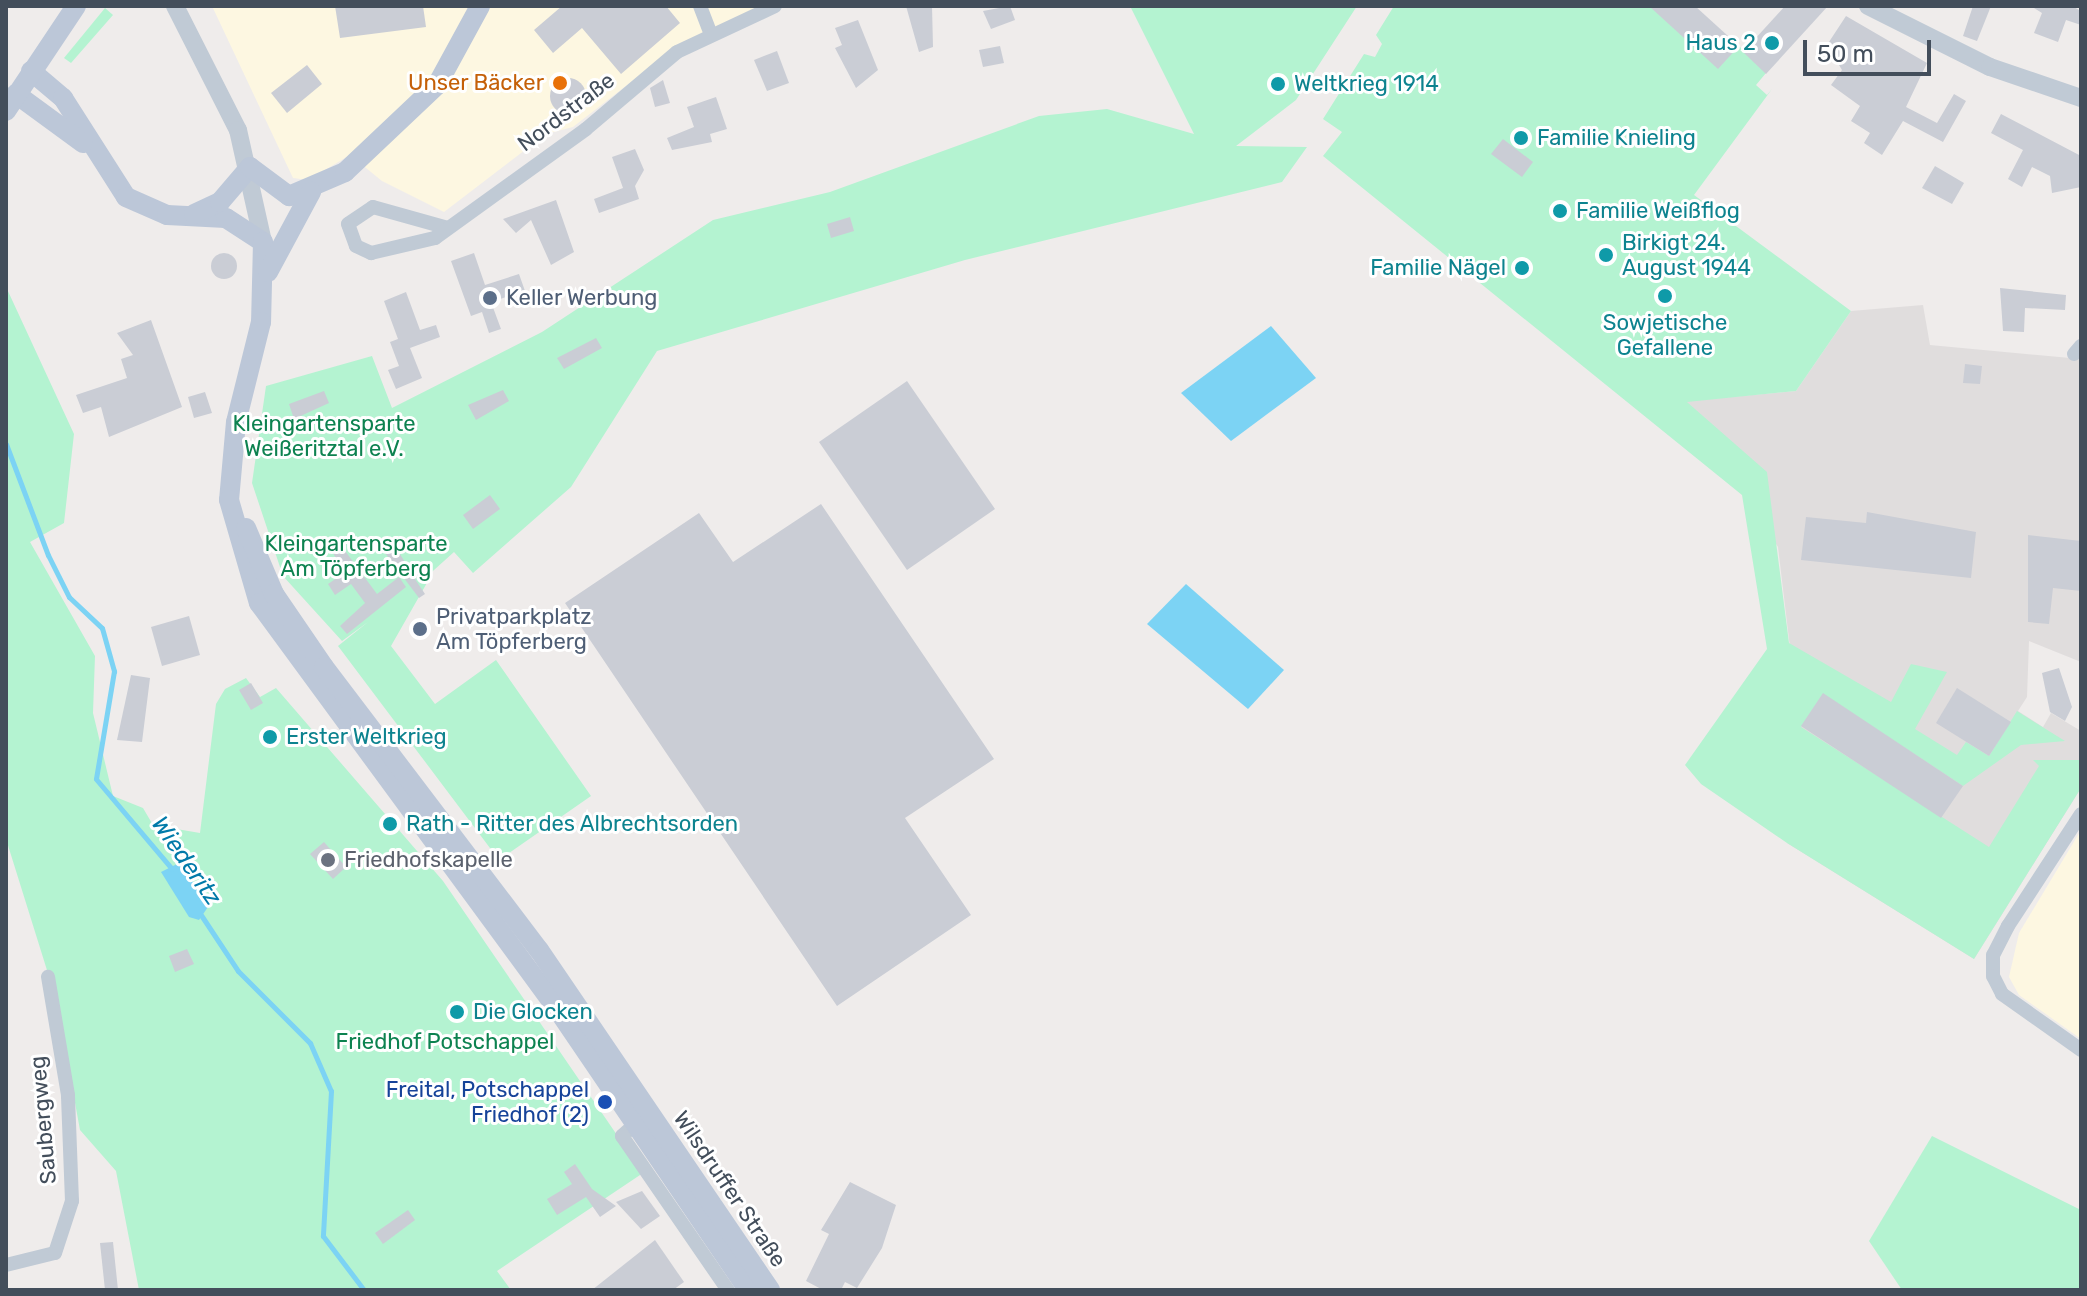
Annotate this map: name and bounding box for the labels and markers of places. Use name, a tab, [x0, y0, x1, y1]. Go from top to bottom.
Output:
place label: Haus 2	[1685, 30, 1756, 56]
marker: Haus 2	[1763, 34, 1781, 52]
place label: Unser Bäcker	[407, 70, 544, 96]
place label: Weltkrieg 1914	[1294, 71, 1439, 97]
marker: Unser Bäcker	[551, 74, 569, 92]
marker: Weltkrieg 1914	[1269, 75, 1287, 93]
place label: Familie Knieling	[1537, 125, 1696, 151]
marker: Familie Knieling	[1512, 129, 1530, 147]
place label: Familie Weißflog	[1576, 198, 1740, 224]
marker: Familie Weißflog	[1551, 202, 1569, 220]
place label: Birkigt 24. August 1944	[1622, 229, 1751, 280]
marker: Birkigt 24. August 1944	[1597, 246, 1615, 264]
place label: Familie Nägel	[1370, 255, 1506, 281]
marker: Familie Nägel	[1513, 259, 1531, 277]
place label: Keller Werbung	[506, 285, 658, 311]
marker: Sowjetische Gefallene	[1656, 287, 1674, 305]
marker: Keller Werbung	[481, 289, 499, 307]
place label: Sowjetische Gefallene	[1603, 309, 1727, 360]
place label: Privatparkplatz Am Töpferberg	[436, 603, 591, 654]
marker: Privatparkplatz Am Töpferberg	[411, 620, 429, 638]
place label: Erster Weltkrieg	[286, 724, 447, 750]
marker: Erster Weltkrieg	[261, 728, 279, 746]
place label: Rath - Ritter des Albrechtsorden	[406, 811, 739, 837]
marker: Rath - Ritter des Albrechtsorden	[381, 815, 399, 833]
place label: Friedhofskapelle	[344, 847, 513, 873]
marker: Friedhofskapelle	[319, 851, 337, 869]
place label: Die Glocken	[473, 999, 593, 1025]
marker: Die Glocken	[448, 1003, 466, 1021]
place label: Freital, Potschappel Friedhof (2)	[386, 1076, 589, 1128]
marker: Freital, Potschappel Friedhof (2)	[596, 1093, 614, 1111]

